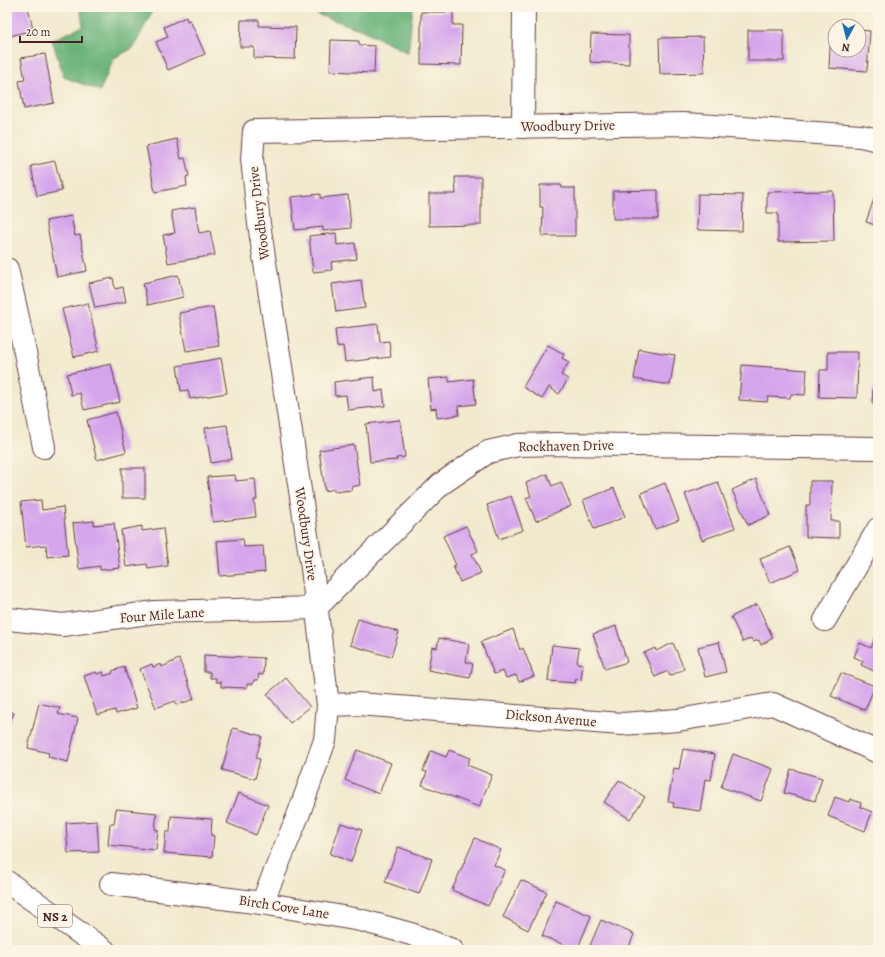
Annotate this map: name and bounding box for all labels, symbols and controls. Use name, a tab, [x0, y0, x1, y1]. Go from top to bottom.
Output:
scale bar	[20, 18, 82, 44]
north arrow	[827, 18, 867, 58]
text: 20 m	[26, 24, 50, 40]
text: N	[841, 39, 851, 55]
street label: Woodbury Drive	[520, 116, 615, 136]
street label: Woodbury Drive	[244, 165, 274, 262]
street label: Rockhaven Drive	[518, 436, 614, 456]
street label: Woodbury Drive	[290, 485, 322, 582]
street label: Four Mile Lane	[119, 603, 205, 627]
street label: Dickson Avenue	[505, 705, 597, 731]
street label: Birch Cove Lane	[237, 890, 331, 924]
road number: NS 2	[38, 905, 72, 927]

